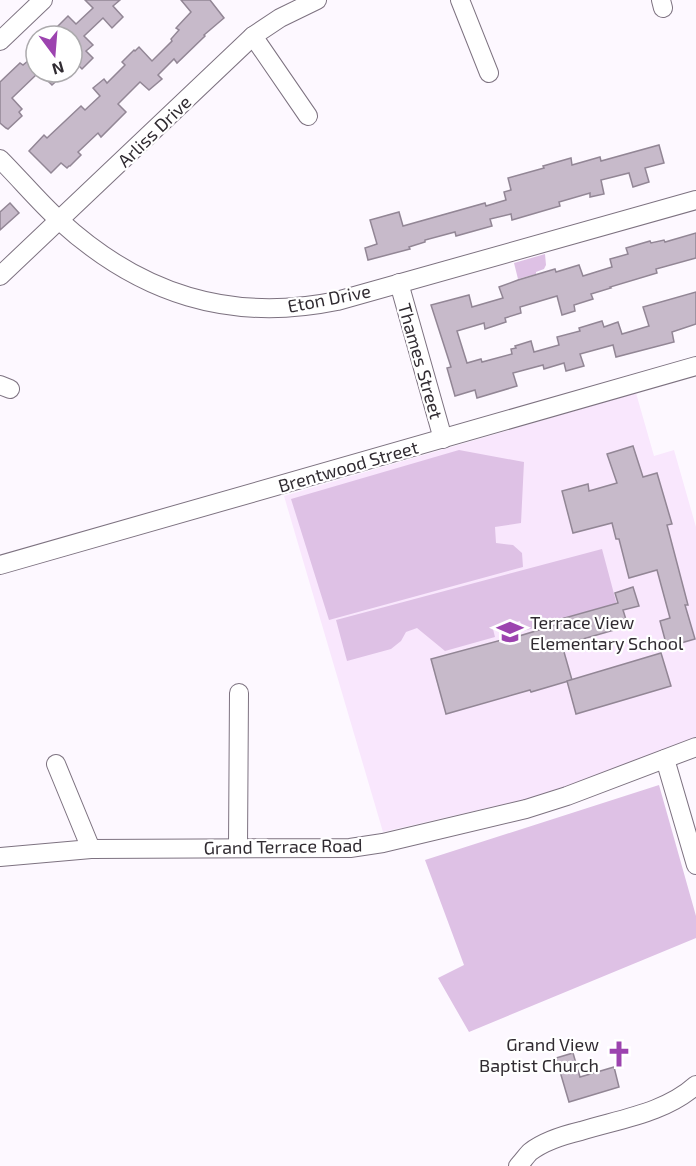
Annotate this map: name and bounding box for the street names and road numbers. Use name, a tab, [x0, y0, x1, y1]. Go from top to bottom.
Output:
street label: Arliss Drive	[113, 91, 195, 171]
street label: Eton Drive	[285, 279, 373, 317]
street label: Thames Street	[394, 301, 448, 422]
street label: Brentwood Street	[275, 435, 421, 497]
street label: Grand Terrace Road	[203, 834, 363, 858]

